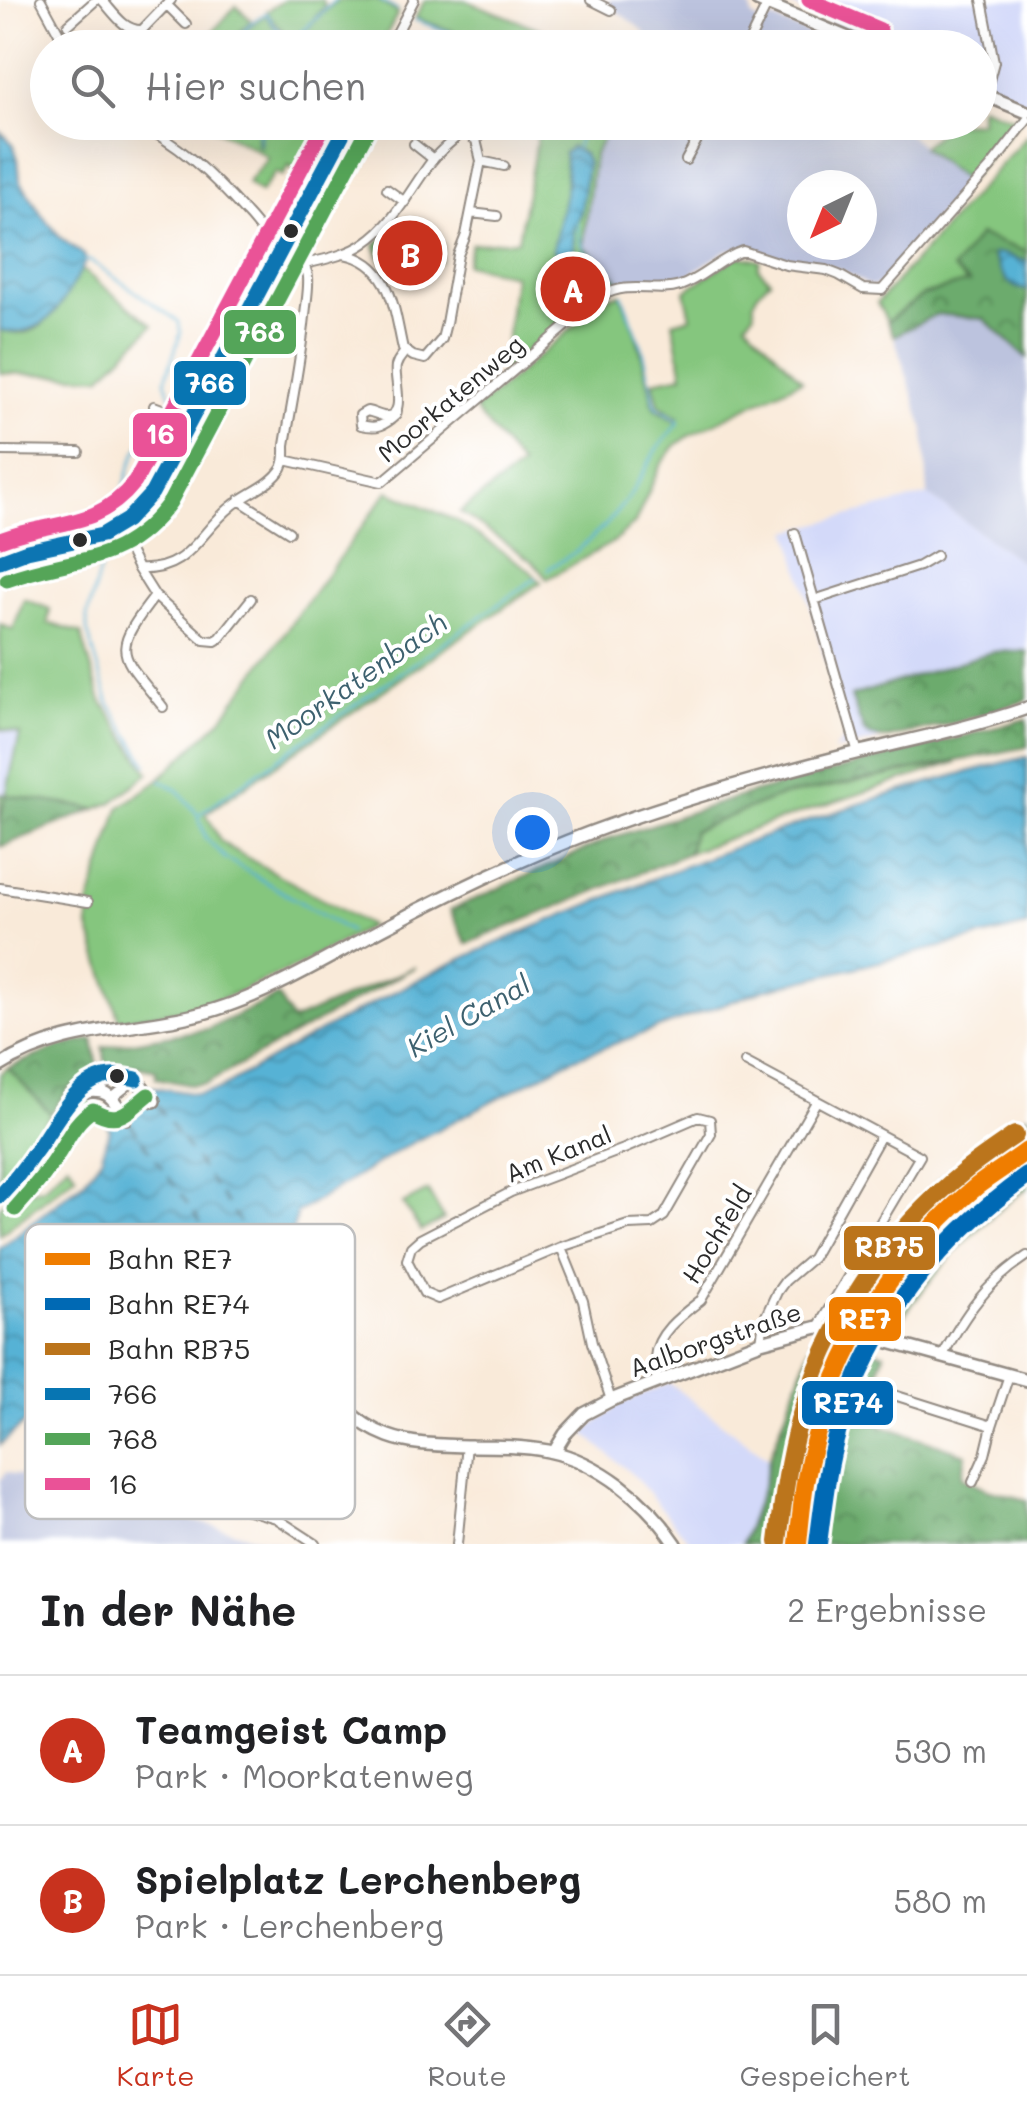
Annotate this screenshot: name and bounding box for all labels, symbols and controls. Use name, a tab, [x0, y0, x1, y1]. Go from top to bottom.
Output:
search box	[30, 30, 997, 140]
icon: search	[65, 58, 120, 113]
text: Hier suchen	[145, 60, 366, 110]
north arrow	[787, 170, 877, 260]
pin: B	[378, 216, 442, 290]
unlabelled marker	[281, 221, 301, 241]
pin: A	[540, 252, 606, 326]
line badge: 768	[222, 308, 298, 356]
text: 768	[235, 313, 285, 349]
street label: Moorkatenweg	[371, 328, 529, 468]
line badge: 766	[172, 359, 248, 407]
text: 766	[185, 364, 235, 400]
line badge: 16	[131, 411, 189, 459]
text: 16	[145, 415, 175, 451]
unlabelled marker	[70, 530, 90, 550]
water label: Moorkatenbach	[257, 604, 453, 756]
your location	[507, 807, 558, 858]
water label: Kiel Canal	[400, 965, 536, 1065]
unlabelled marker	[107, 1066, 127, 1086]
street label: Am Kanal	[500, 1117, 616, 1189]
street label: Hochfeld	[674, 1179, 758, 1289]
legend	[25, 1224, 355, 1519]
line badge: RB75	[842, 1224, 937, 1272]
text: RB75	[854, 1228, 924, 1264]
text: Bahn RE7	[108, 1240, 233, 1276]
text: Bahn RE74	[108, 1285, 250, 1321]
street label: Aalborgstraße	[625, 1295, 805, 1383]
line badge: RE7	[827, 1295, 903, 1343]
text: RE7	[839, 1300, 891, 1336]
text: Bahn RB75	[108, 1330, 250, 1366]
text: 766	[108, 1375, 157, 1411]
line badge: RE74	[800, 1379, 895, 1427]
text: RE74	[813, 1384, 884, 1420]
text: 768	[108, 1420, 157, 1456]
text: 16	[108, 1465, 137, 1501]
text: In der Nähe	[40, 1582, 296, 1637]
text: 2 Ergebnisse	[787, 1588, 987, 1630]
text: Teamgeist Camp	[135, 1704, 447, 1754]
text: A	[61, 1729, 84, 1771]
text: 530 m	[894, 1729, 987, 1771]
text: Park · Moorkatenweg	[135, 1754, 473, 1796]
text: Spielplatz Lerchenberg	[135, 1854, 581, 1904]
text: B	[62, 1879, 83, 1921]
text: 580 m	[893, 1879, 987, 1921]
text: Park · Lerchenberg	[135, 1904, 444, 1946]
tab: Karte	[116, 1997, 195, 2093]
tab: Route	[427, 1997, 507, 2093]
tab: Gespeichert	[740, 1997, 911, 2093]

